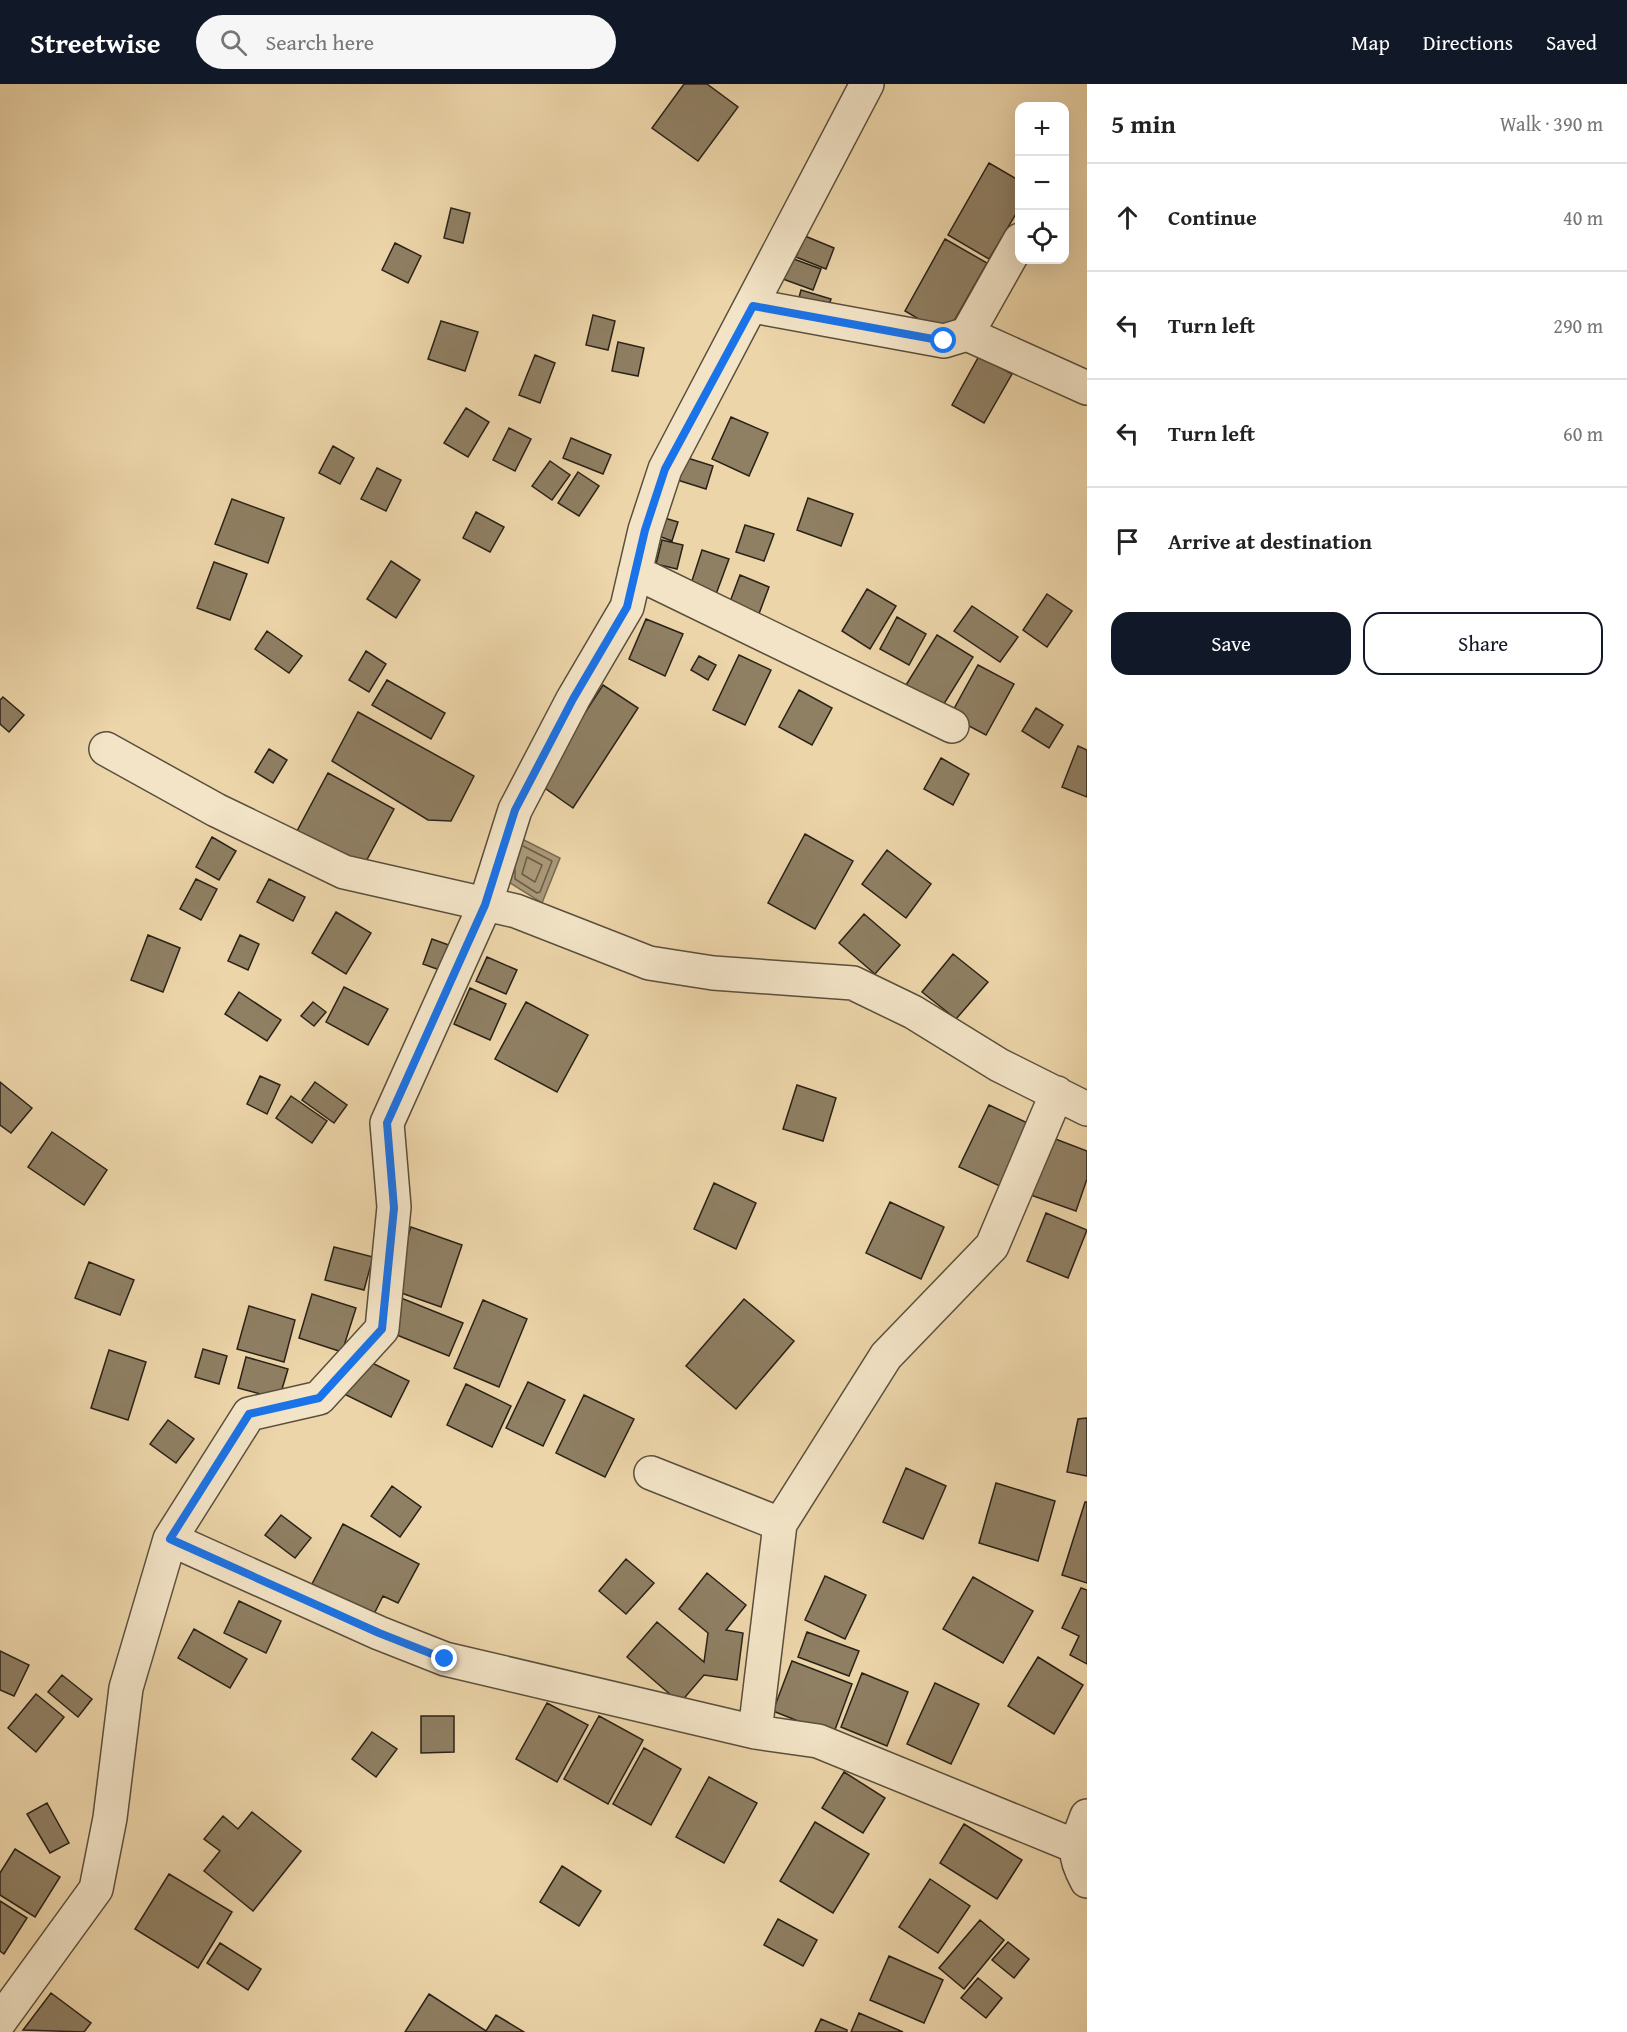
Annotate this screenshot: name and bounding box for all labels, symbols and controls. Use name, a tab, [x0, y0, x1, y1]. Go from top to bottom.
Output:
search box	[196, 15, 616, 69]
text: Streetwise	[30, 22, 160, 63]
icon: search	[217, 26, 250, 59]
text: Search here	[265, 26, 374, 58]
text: Map	[1351, 27, 1390, 58]
text: Directions	[1423, 27, 1513, 58]
text: Saved	[1546, 27, 1597, 58]
map controls	[1015, 102, 1069, 264]
button: +	[1015, 102, 1069, 156]
text: 5 min	[1111, 104, 1176, 143]
text: Walk · 390 m	[1500, 109, 1603, 138]
button: −	[1015, 156, 1069, 210]
icon: ahead	[1111, 201, 1144, 234]
text: Continue	[1168, 201, 1257, 233]
text: 40 m	[1563, 203, 1603, 232]
button: locate	[1015, 210, 1069, 264]
icon: left	[1111, 309, 1144, 342]
text: Turn left	[1168, 309, 1255, 341]
text: 290 m	[1553, 311, 1603, 340]
route start	[930, 327, 956, 353]
icon: left	[1111, 417, 1144, 450]
text: Turn left	[1168, 417, 1255, 449]
text: 60 m	[1563, 419, 1603, 448]
icon: arrive	[1111, 525, 1144, 558]
text: Arrive at destination	[1168, 525, 1372, 557]
button: Save	[1111, 612, 1351, 675]
button: Share	[1363, 612, 1603, 675]
route end	[431, 1645, 457, 1671]

